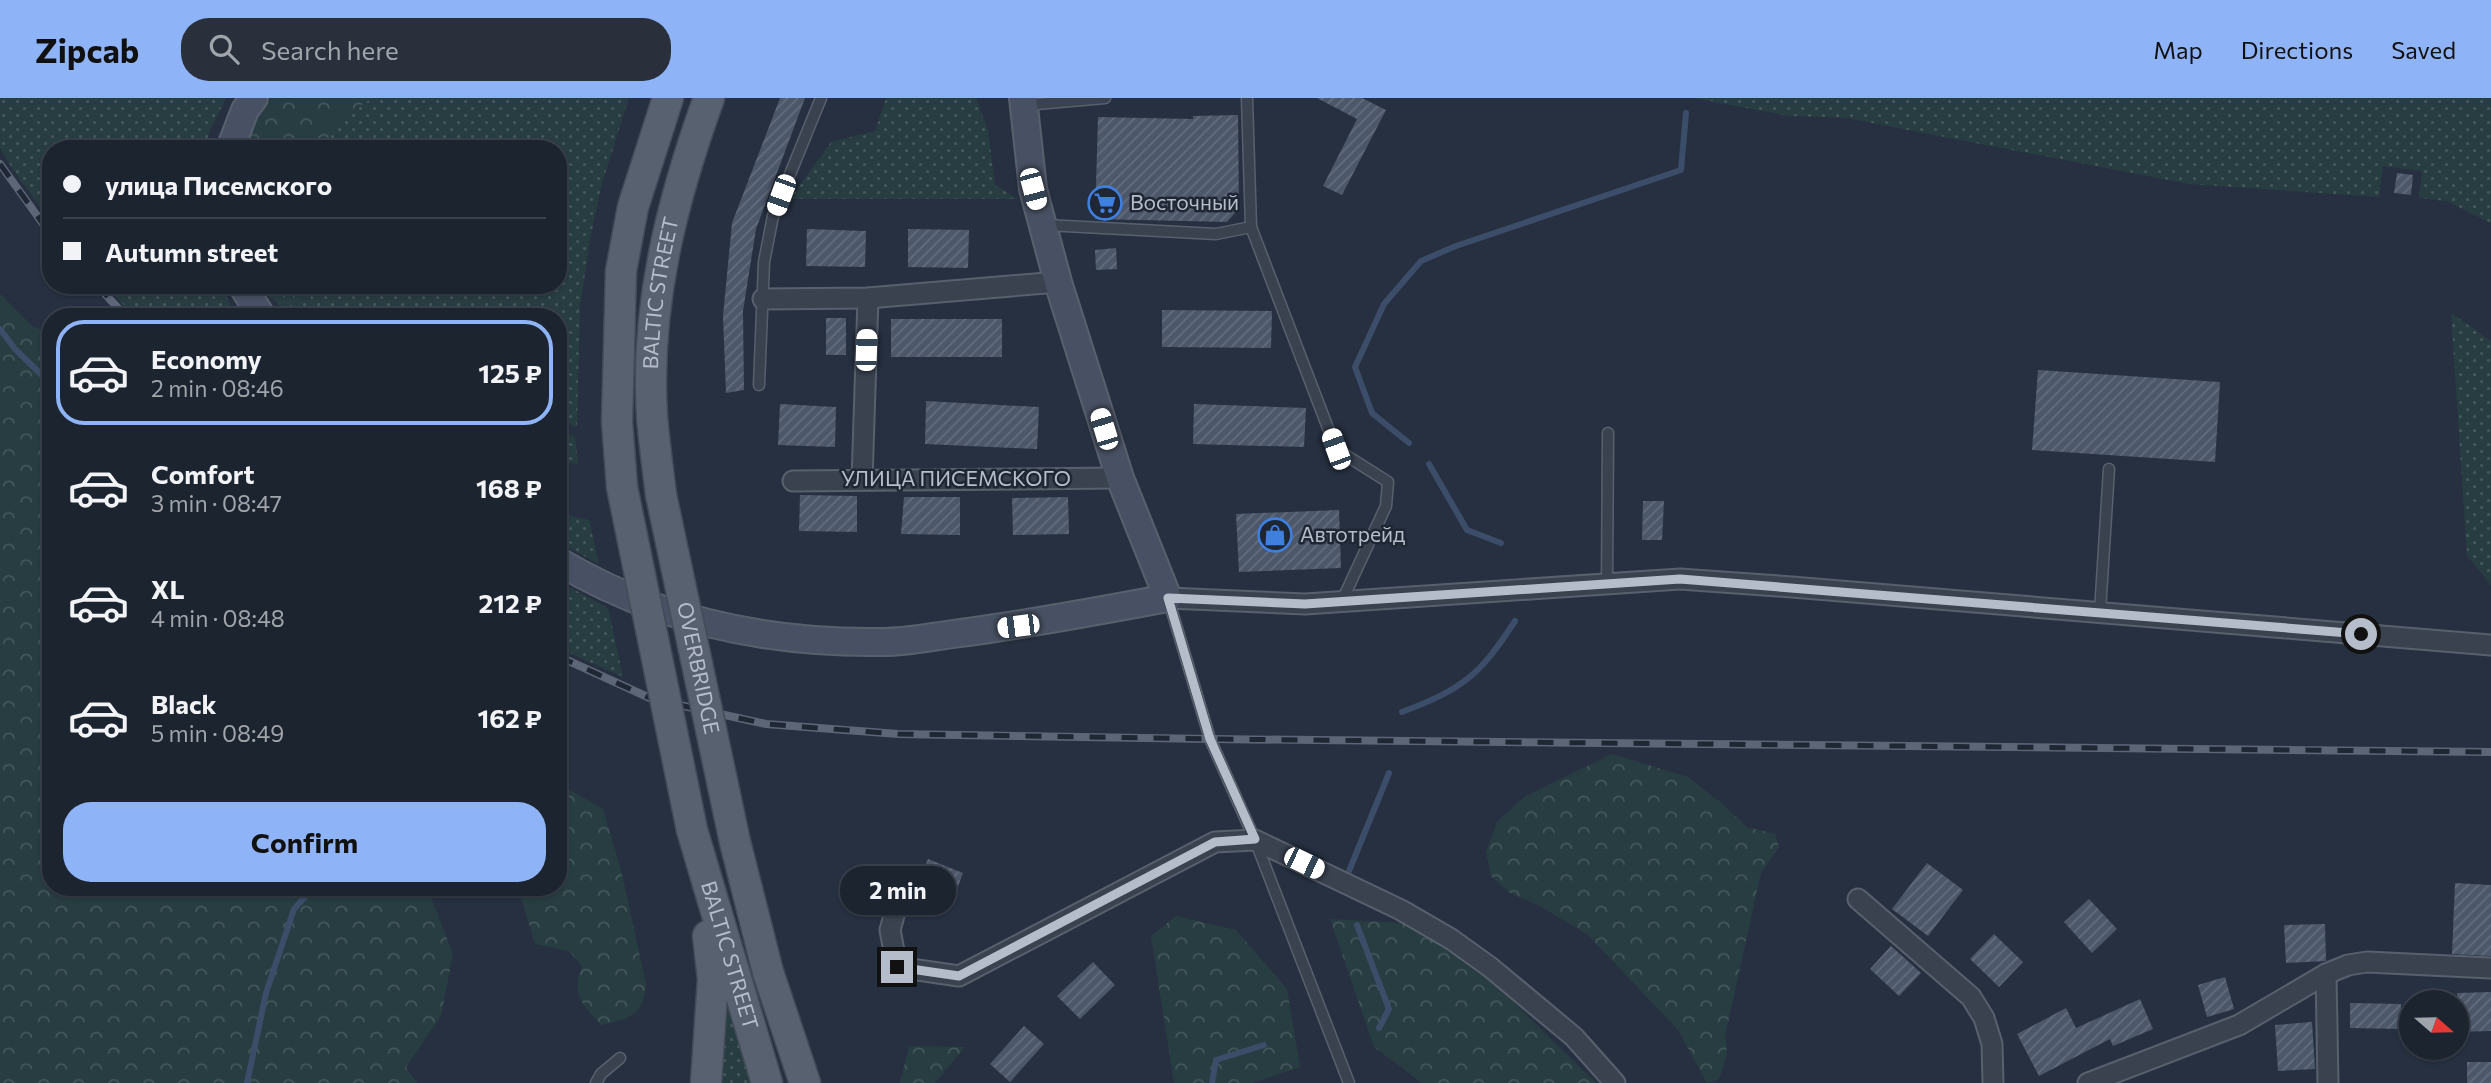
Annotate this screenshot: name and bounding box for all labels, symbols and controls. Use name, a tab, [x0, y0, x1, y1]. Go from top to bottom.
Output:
search box	[181, 18, 671, 81]
text: Zipcab	[35, 29, 139, 70]
icon: search	[205, 30, 243, 68]
text: Search here	[261, 34, 399, 65]
text: Map	[2153, 35, 2203, 64]
text: Directions	[2241, 35, 2353, 64]
text: Saved	[2391, 35, 2456, 64]
car	[1018, 166, 1049, 212]
text: улица Писемского	[105, 169, 332, 200]
car	[764, 172, 799, 218]
supermarket icon: Восточный	[1086, 184, 1124, 222]
place label: Восточный	[1130, 189, 1239, 214]
street label: BALTIC STREET	[637, 214, 683, 370]
text: Autumn street	[105, 236, 278, 267]
car	[855, 329, 878, 371]
icon: car	[67, 341, 130, 404]
text: Economy	[151, 343, 262, 374]
text: 125 ₽	[478, 357, 542, 388]
text: 2 min · 08:46	[151, 374, 284, 402]
car	[1088, 406, 1121, 452]
car	[1319, 426, 1354, 472]
icon: car	[67, 456, 130, 519]
text: Comfort	[151, 458, 254, 489]
street label: УЛИЦА ПИСЕМСКОГО	[841, 465, 1071, 490]
text: 168 ₽	[476, 472, 542, 503]
text: 3 min · 08:47	[151, 489, 282, 517]
shop icon: Автотрейд	[1256, 516, 1294, 554]
place label: Автотрейд	[1300, 521, 1405, 546]
icon: car	[67, 571, 130, 634]
text: XL	[151, 573, 185, 604]
text: 212 ₽	[479, 587, 542, 618]
street label: OVERBRIDGE	[673, 599, 726, 736]
text: 4 min · 08:48	[151, 604, 285, 632]
car	[996, 613, 1041, 639]
route start	[2345, 618, 2377, 650]
icon: car	[67, 686, 130, 749]
text: Black	[151, 688, 217, 719]
text: 162 ₽	[477, 702, 542, 733]
text: 5 min · 08:49	[151, 719, 284, 747]
button: Confirm	[63, 802, 546, 882]
car	[1281, 844, 1328, 882]
callout: 2 min	[839, 866, 955, 914]
text: 2 min	[869, 876, 927, 904]
street label: BALTIC STREET	[697, 878, 765, 1032]
route end	[881, 951, 913, 983]
north arrow	[2399, 990, 2469, 1060]
map controls	[2399, 990, 2469, 1060]

